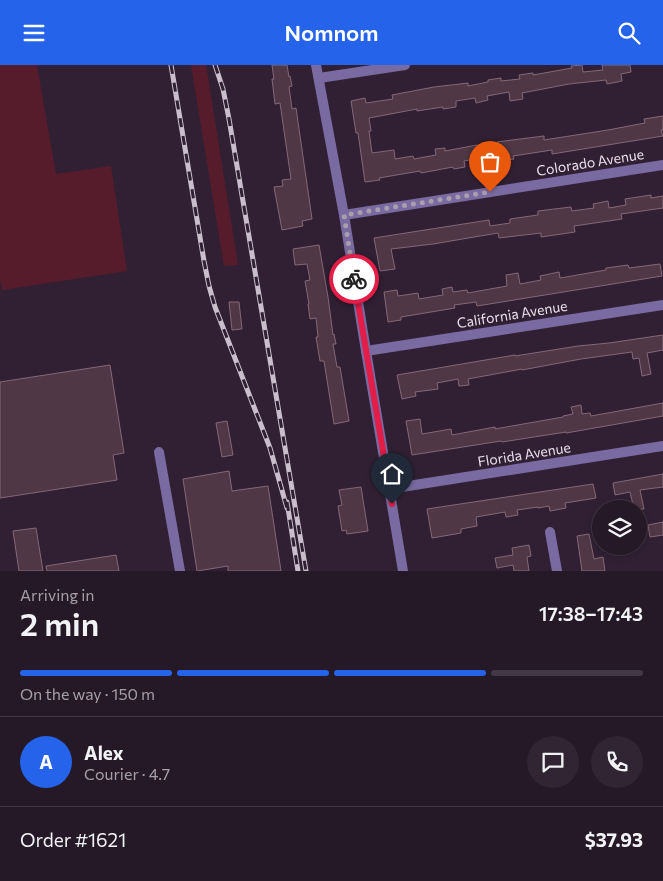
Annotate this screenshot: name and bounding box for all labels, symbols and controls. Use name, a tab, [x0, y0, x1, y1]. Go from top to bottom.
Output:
icon: menu	[20, 19, 48, 47]
text: Nomnom	[285, 19, 378, 46]
icon: search	[615, 19, 643, 47]
pin	[469, 141, 511, 192]
street label: Colorado Avenue	[535, 145, 645, 179]
icon: bag	[476, 148, 504, 176]
courier	[329, 254, 379, 304]
icon: bike	[340, 265, 368, 293]
street label: California Avenue	[456, 297, 568, 331]
street label: Florida Avenue	[476, 438, 572, 470]
pin	[371, 453, 413, 504]
icon: home	[378, 460, 406, 488]
map controls	[592, 500, 647, 555]
button: layers	[592, 500, 647, 555]
text: Arriving in	[20, 585, 94, 604]
text: 17:38–17:43	[539, 602, 643, 625]
text: 2 min	[20, 603, 99, 643]
text: On the way · 150 m	[20, 684, 155, 703]
button: chat	[527, 736, 579, 788]
button: phone	[591, 736, 643, 788]
text: Alex	[84, 741, 124, 764]
text: A	[39, 750, 53, 773]
text: Courier · 4.7	[84, 764, 170, 783]
text: Order #1621	[20, 828, 126, 851]
text: $37.93	[585, 828, 643, 851]

